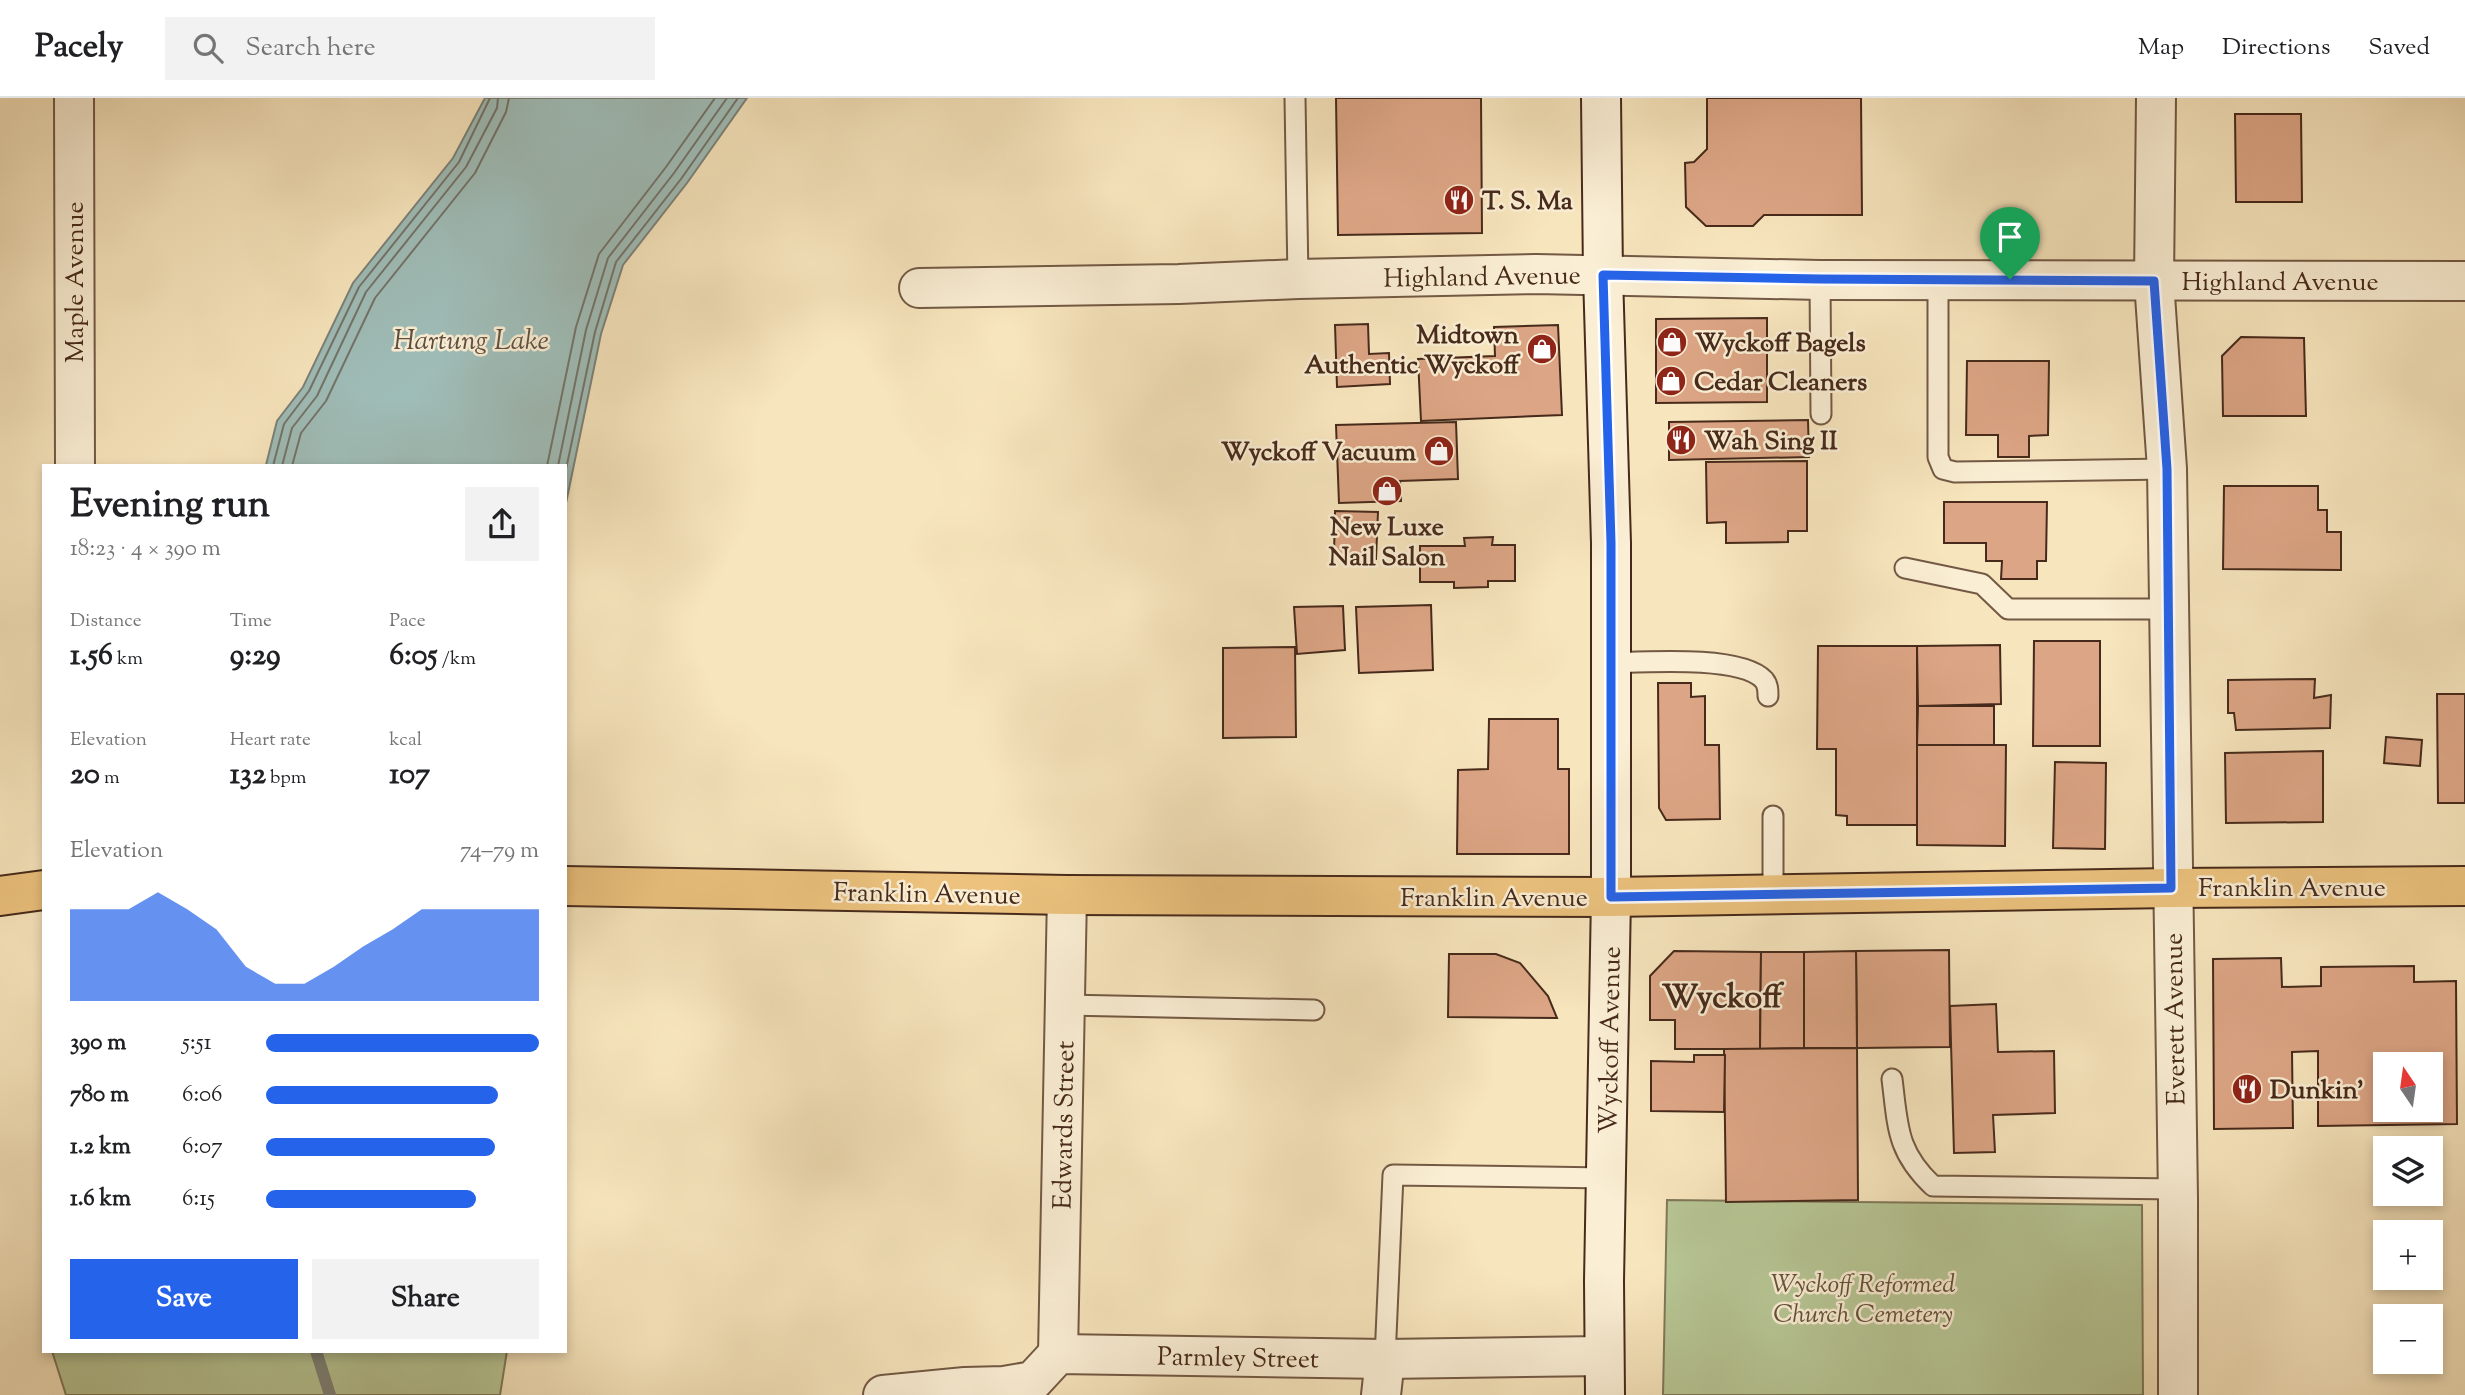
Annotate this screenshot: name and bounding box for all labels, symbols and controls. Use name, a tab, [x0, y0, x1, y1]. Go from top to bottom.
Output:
search box	[165, 17, 655, 80]
text: Pacely	[35, 24, 123, 72]
icon: search	[189, 29, 227, 67]
text: Search here	[245, 30, 376, 67]
text: Map	[2138, 31, 2184, 65]
text: Directions	[2222, 31, 2330, 65]
text: Saved	[2368, 31, 2430, 65]
restaurant icon: T. S. Ma	[1442, 183, 1476, 217]
place label: T. S. Ma	[1482, 184, 1573, 221]
street label: Maple Avenue	[58, 201, 95, 363]
pin	[1980, 207, 2040, 279]
icon: arrive	[1991, 218, 2029, 256]
street label: Highland Avenue	[1383, 258, 1581, 299]
street label: Highland Avenue	[2181, 265, 2379, 302]
place label: Midtown Authentic Wyckoff	[1304, 318, 1521, 385]
water label: Hartung Lake	[393, 322, 549, 362]
shop icon: Wyckoff Bagels	[1655, 325, 1689, 359]
place label: Wyckoff Bagels	[1695, 326, 1866, 363]
shop icon: Midtown Authentic Wyckoff	[1525, 332, 1559, 366]
shop icon: Cedar Cleaners	[1654, 364, 1688, 398]
place label: Cedar Cleaners	[1694, 365, 1867, 402]
restaurant icon: Wah Sing II	[1664, 423, 1698, 457]
place label: Wah Sing II	[1704, 424, 1838, 461]
shop icon: Wyckoff Vacuum	[1422, 434, 1456, 468]
place label: Wyckoff Vacuum	[1221, 435, 1416, 472]
shop icon: New Luxe Nail Salon	[1370, 474, 1404, 508]
text: Evening run	[70, 480, 270, 534]
button: share	[465, 487, 539, 561]
place label: New Luxe Nail Salon	[1329, 510, 1446, 577]
text: 18:23 · 4 × 390 m	[70, 533, 221, 566]
text: Distance	[70, 608, 142, 635]
text: Time	[230, 608, 272, 635]
text: Pace	[389, 608, 426, 635]
text: 1.56	[70, 635, 113, 678]
text: 9:29	[230, 635, 281, 678]
text: 6:05	[389, 635, 438, 678]
text: km	[113, 646, 143, 673]
text: /km	[438, 646, 476, 673]
text: Elevation	[70, 727, 147, 754]
text: Heart rate	[230, 727, 311, 754]
text: kcal	[389, 727, 422, 754]
text: 20	[70, 754, 100, 797]
text: 132	[230, 754, 266, 797]
text: 107	[389, 754, 430, 797]
text: m	[100, 765, 120, 792]
text: bpm	[266, 765, 307, 792]
text: Elevation	[70, 835, 163, 868]
text: 74–79 m	[460, 835, 539, 868]
street label: Franklin Avenue	[2198, 871, 2386, 908]
street label: Franklin Avenue	[833, 875, 1021, 916]
street label: Franklin Avenue	[1400, 881, 1588, 918]
street label: Everett Avenue	[2156, 932, 2197, 1106]
street label: Wyckoff Avenue	[1591, 946, 1632, 1134]
district label: Wyckoff	[1662, 975, 1784, 1023]
text: 390 m	[70, 1027, 126, 1060]
text: 5:51	[182, 1027, 212, 1060]
street label: Edwards Street	[1046, 1040, 1085, 1210]
north arrow	[2373, 1052, 2443, 1122]
map controls	[2373, 1052, 2443, 1374]
restaurant icon: Dunkin'	[2230, 1072, 2264, 1106]
place label: Dunkin'	[2270, 1073, 2364, 1110]
text: 780 m	[70, 1079, 129, 1112]
text: 6:06	[182, 1079, 223, 1112]
text: 1.2 km	[70, 1131, 131, 1164]
text: 6:07	[182, 1131, 223, 1164]
button: layers	[2373, 1136, 2443, 1206]
text: 1.6 km	[70, 1183, 131, 1216]
text: 6:15	[182, 1183, 215, 1216]
button: +	[2373, 1220, 2443, 1290]
button: Save	[70, 1259, 298, 1339]
button: Share	[312, 1259, 539, 1339]
park label: Wyckoff Reformed Church Cemetery	[1771, 1267, 1955, 1334]
button: −	[2373, 1304, 2443, 1374]
street label: Parmley Street	[1157, 1340, 1319, 1379]

